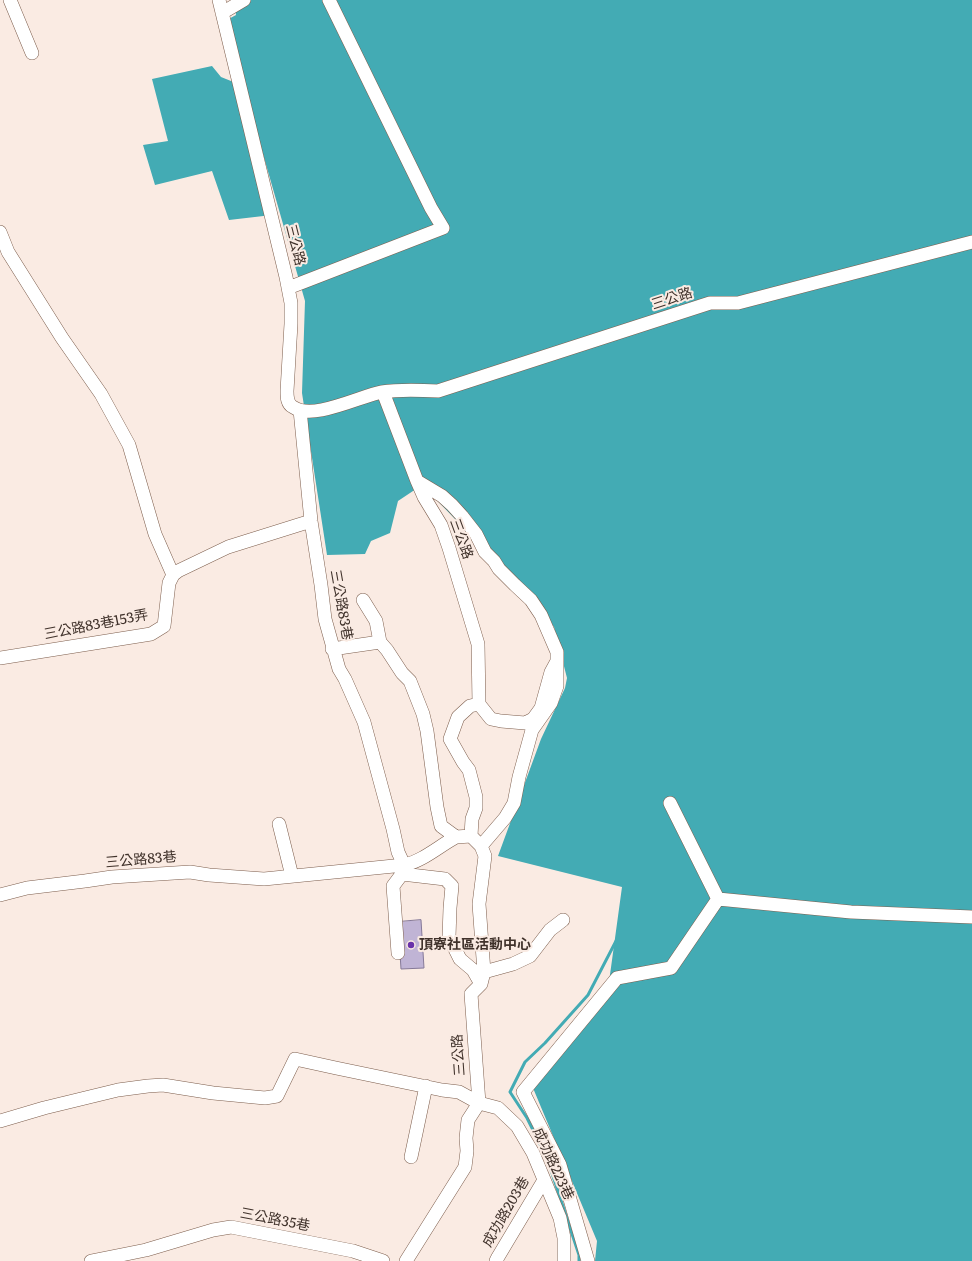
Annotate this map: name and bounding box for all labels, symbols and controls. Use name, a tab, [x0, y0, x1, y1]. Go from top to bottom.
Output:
street label: 三公路	[282, 223, 308, 267]
street label: 三公路	[649, 285, 695, 313]
street label: 三公路	[446, 516, 476, 562]
street label: 三公路83巷	[327, 568, 355, 642]
street label: 三公路83巷153弄	[43, 607, 149, 643]
street label: 三公路83巷	[105, 849, 177, 871]
place label: 頂寮社區活動中心	[419, 937, 531, 953]
marker: 頂寮社區活動中心	[406, 940, 416, 950]
street label: 三公路	[449, 1033, 469, 1077]
street label: 成功路223巷	[529, 1125, 577, 1203]
street label: 成功路203巷	[479, 1174, 533, 1250]
street label: 三公路35巷	[239, 1205, 311, 1235]

